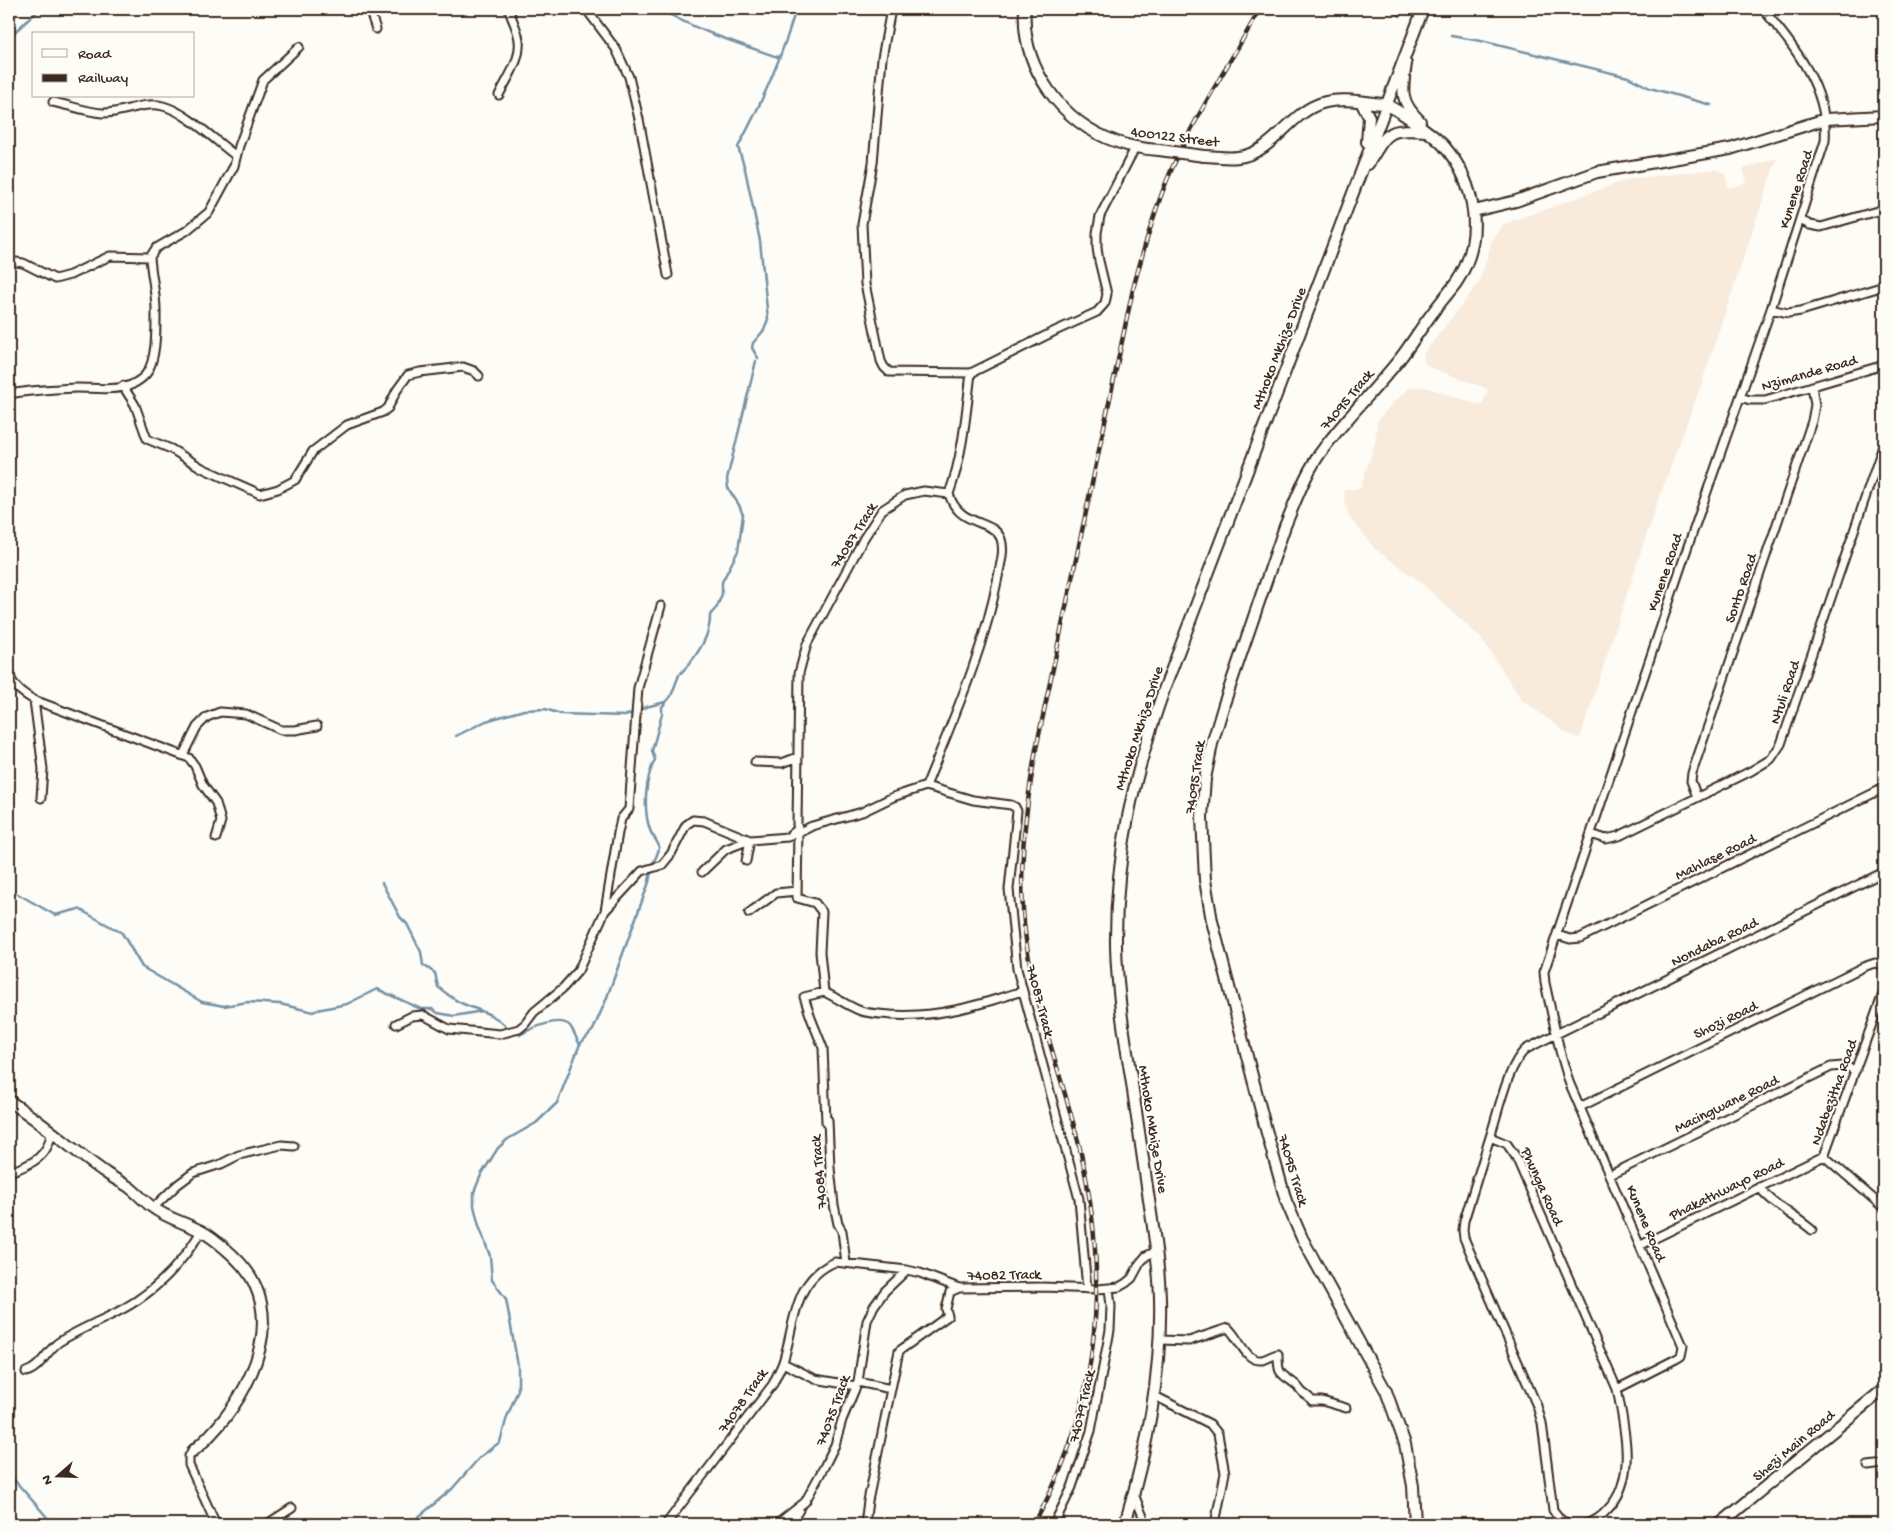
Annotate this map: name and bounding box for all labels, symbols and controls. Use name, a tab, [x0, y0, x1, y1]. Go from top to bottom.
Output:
legend	[32, 32, 195, 98]
text: Road	[78, 46, 112, 64]
text: Railway	[78, 70, 129, 88]
street label: 400122 Street	[1130, 124, 1222, 153]
street label: Kunene Road	[1776, 147, 1818, 231]
street label: Mthoko Mkhize Drive	[1248, 285, 1312, 412]
street label: Nzimande Road	[1760, 351, 1861, 396]
street label: 74095 Track	[1316, 365, 1379, 435]
street label: 74087 Track	[827, 499, 883, 573]
street label: Kunene Road	[1644, 530, 1688, 614]
street label: Sonto Road	[1722, 550, 1763, 626]
street label: Ntuli Road	[1767, 657, 1806, 727]
street label: Mthoko Mkhize Drive	[1111, 664, 1169, 793]
street label: 74095 Track	[1182, 738, 1210, 816]
street label: Mahlase Road	[1672, 830, 1760, 885]
street label: Nondaba Road	[1669, 913, 1762, 972]
street label: 74087 Track	[1021, 962, 1058, 1041]
street label: Shozi Road	[1691, 997, 1762, 1044]
street label: Ndabezitha Road	[1807, 1036, 1863, 1148]
street label: Mthoko Mkhize Drive	[1133, 1064, 1171, 1195]
street label: Macingwane Road	[1672, 1071, 1783, 1138]
street label: 74095 Track	[1272, 1132, 1312, 1210]
street label: 74084 Track	[808, 1133, 832, 1210]
street label: Phunga Road	[1516, 1144, 1567, 1230]
street label: Phakathwayo Road	[1666, 1154, 1788, 1226]
street label: Kunene Road	[1621, 1183, 1670, 1266]
street label: 74082 Track	[966, 1266, 1042, 1286]
street label: 74078 Track	[714, 1365, 773, 1438]
street label: 74079 Track	[1066, 1367, 1100, 1445]
street label: 74075 Track	[812, 1372, 855, 1449]
street label: Shezi Main Road	[1750, 1406, 1840, 1486]
north arrow	[32, 1450, 82, 1500]
text: N	[39, 1472, 58, 1487]

